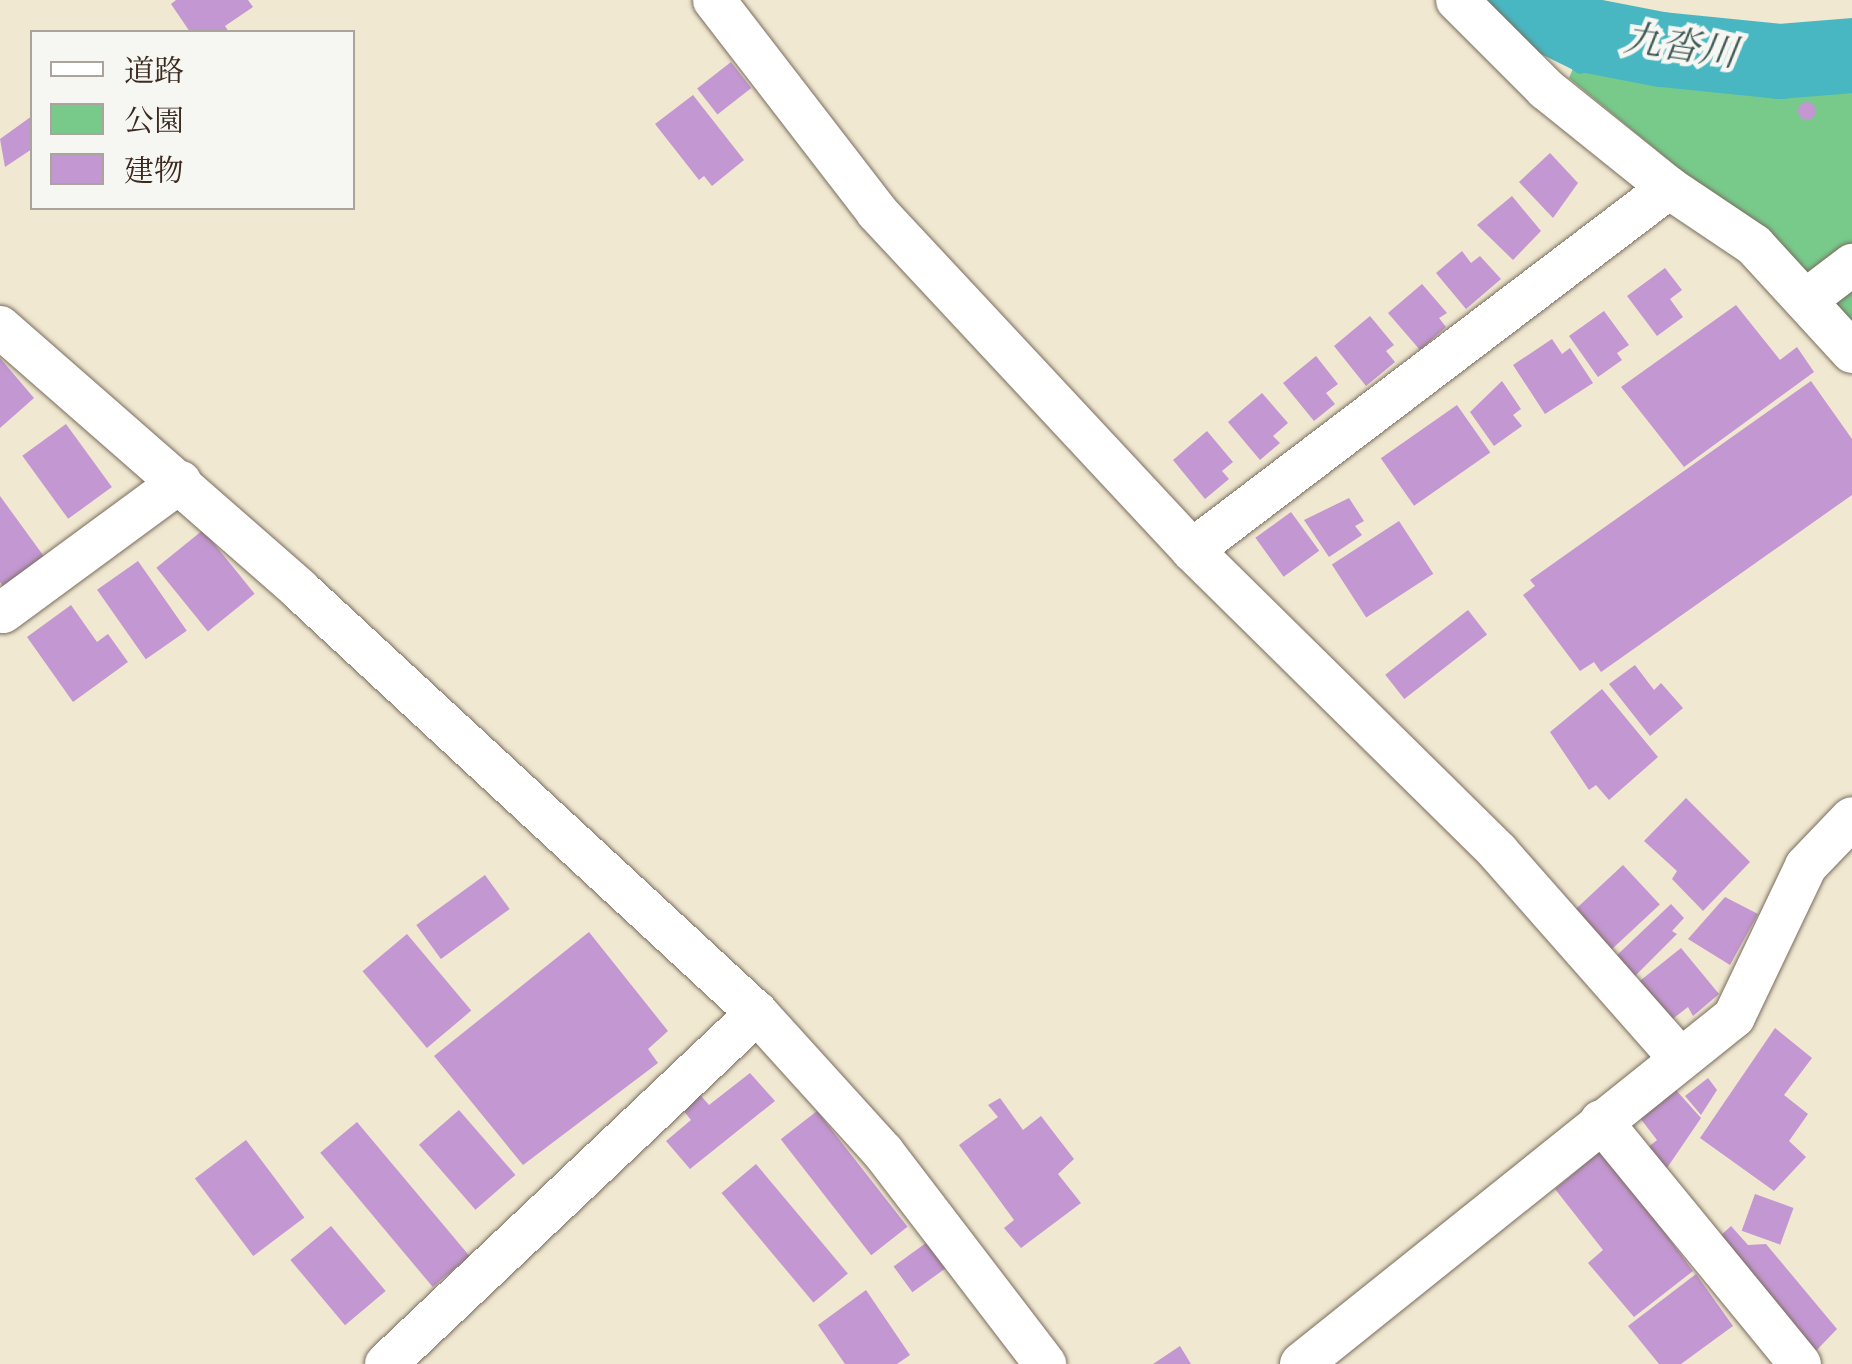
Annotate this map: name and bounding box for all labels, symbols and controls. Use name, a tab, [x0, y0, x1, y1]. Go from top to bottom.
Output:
water label: 九沓川	[1620, 18, 1740, 80]
legend	[30, 30, 355, 210]
text: 道路	[124, 58, 184, 88]
text: 公園	[124, 108, 184, 138]
text: 建物	[124, 158, 184, 188]

